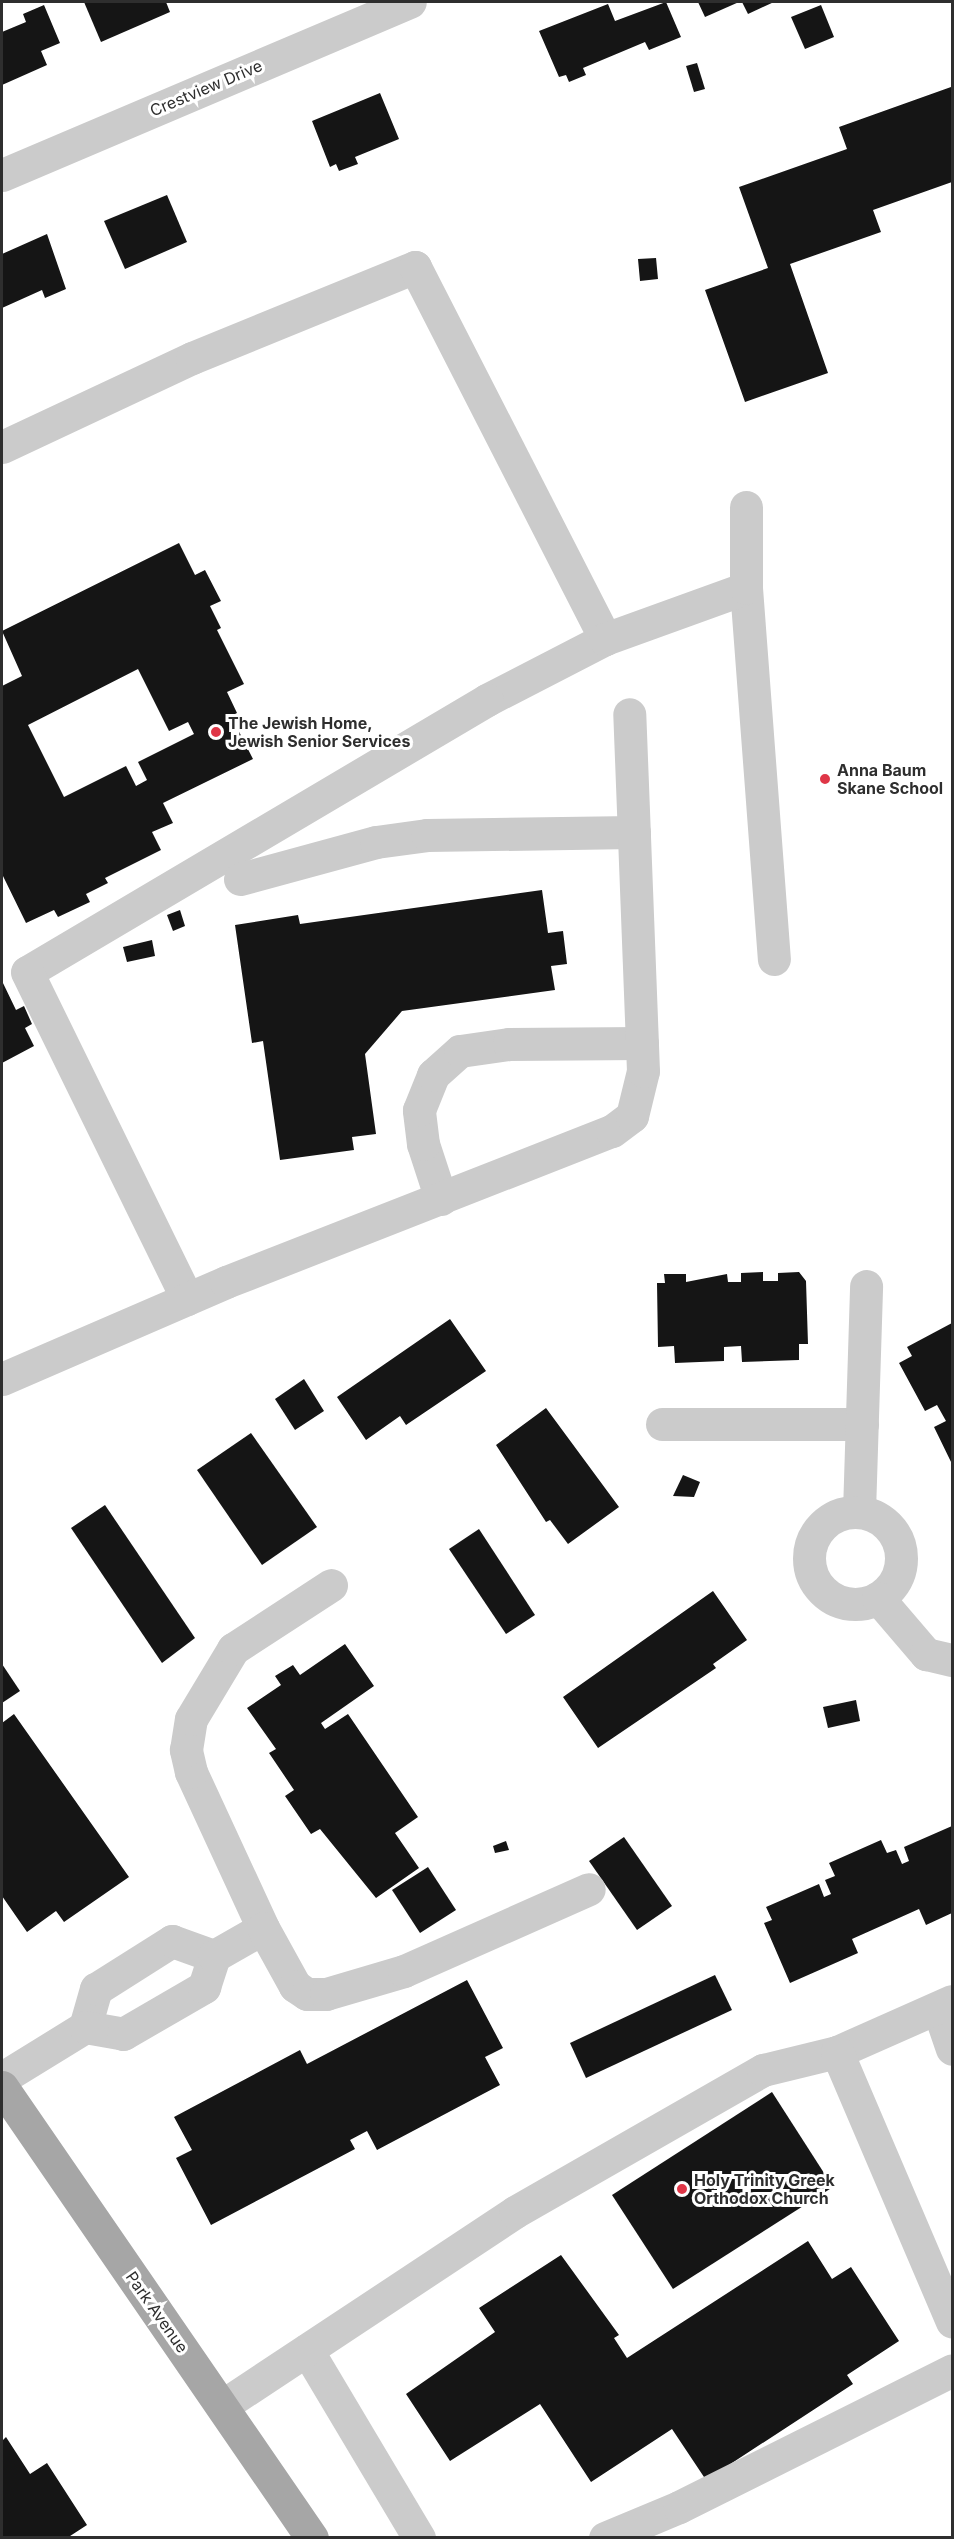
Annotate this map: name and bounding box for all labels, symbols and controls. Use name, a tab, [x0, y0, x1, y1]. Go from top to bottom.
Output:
street label: Crestview Drive	[147, 56, 265, 120]
place label: The Jewish Home, Jewish Senior Services	[228, 713, 410, 751]
marker: The Jewish Home, Jewish Senior Services	[209, 725, 223, 739]
place label: Anna Baum Skane School	[837, 760, 943, 798]
marker: Anna Baum Skane School	[818, 772, 832, 786]
place label: Holy Trinity Greek Orthodox Church	[694, 2170, 835, 2208]
marker: Holy Trinity Greek Orthodox Church	[675, 2182, 689, 2196]
street label: Park Avenue	[122, 2268, 192, 2356]

